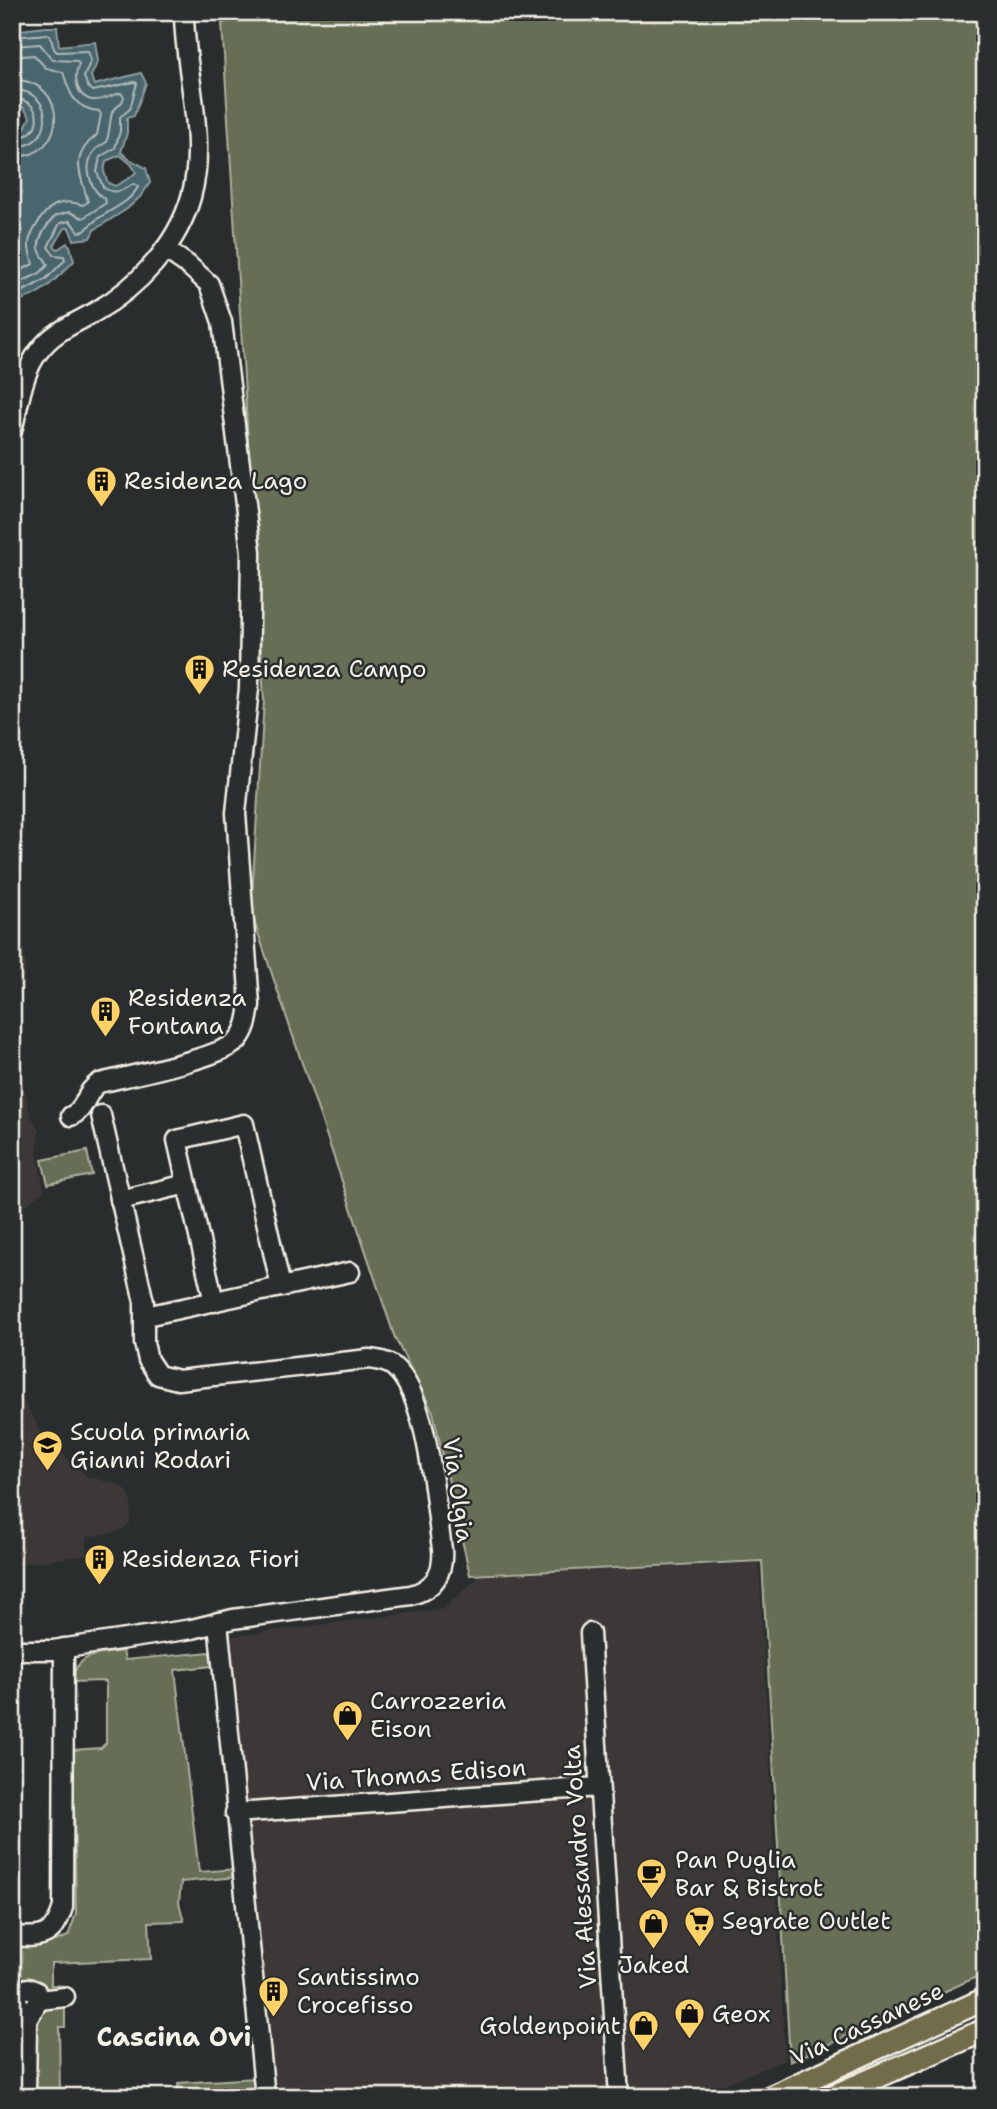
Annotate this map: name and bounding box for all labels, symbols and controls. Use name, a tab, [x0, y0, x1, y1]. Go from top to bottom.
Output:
building icon: Residenza Lago	[84, 464, 118, 508]
place label: Residenza Lago	[124, 465, 307, 497]
building icon: Residenza Campo	[182, 652, 216, 696]
place label: Residenza Campo	[222, 653, 427, 685]
place label: Residenza Fontana	[128, 982, 247, 1042]
building icon: Residenza Fontana	[88, 995, 122, 1039]
place label: Scuola primaria Gianni Rodari	[70, 1416, 250, 1476]
school or university icon: Scuola primaria Gianni Rodari	[30, 1429, 64, 1473]
street label: Via Olgia	[435, 1435, 481, 1545]
building icon: Residenza Fiori	[82, 1542, 116, 1586]
place label: Residenza Fiori	[122, 1543, 300, 1575]
place label: Carrozzeria Eison	[370, 1685, 506, 1745]
shop icon: Carrozzeria Eison	[330, 1698, 364, 1742]
street label: Via Alessandro Volta	[556, 1744, 604, 1990]
street label: Via Thomas Edison	[305, 1751, 527, 1799]
place label: Pan Puglia Bar & Bistrot	[675, 1844, 823, 1904]
cafe icon: Pan Puglia Bar & Bistrot	[635, 1857, 669, 1901]
supermarket icon: Segrate Outlet	[682, 1904, 716, 1948]
place label: Segrate Outlet	[722, 1905, 891, 1937]
shop icon: Jaked	[637, 1906, 671, 1950]
place label: Jaked	[619, 1949, 689, 1981]
place label: Santissimo Crocefisso	[297, 1961, 420, 2021]
building icon: Santissimo Crocefisso	[257, 1974, 291, 2018]
street label: Via Cassanese	[785, 1974, 949, 2074]
shop icon: Geox	[672, 1997, 706, 2041]
place label: Geox	[712, 1998, 770, 2030]
shop icon: Goldenpoint	[627, 2009, 661, 2053]
place label: Goldenpoint	[479, 2010, 621, 2042]
district label: Cascina Ovi	[96, 2019, 252, 2054]

